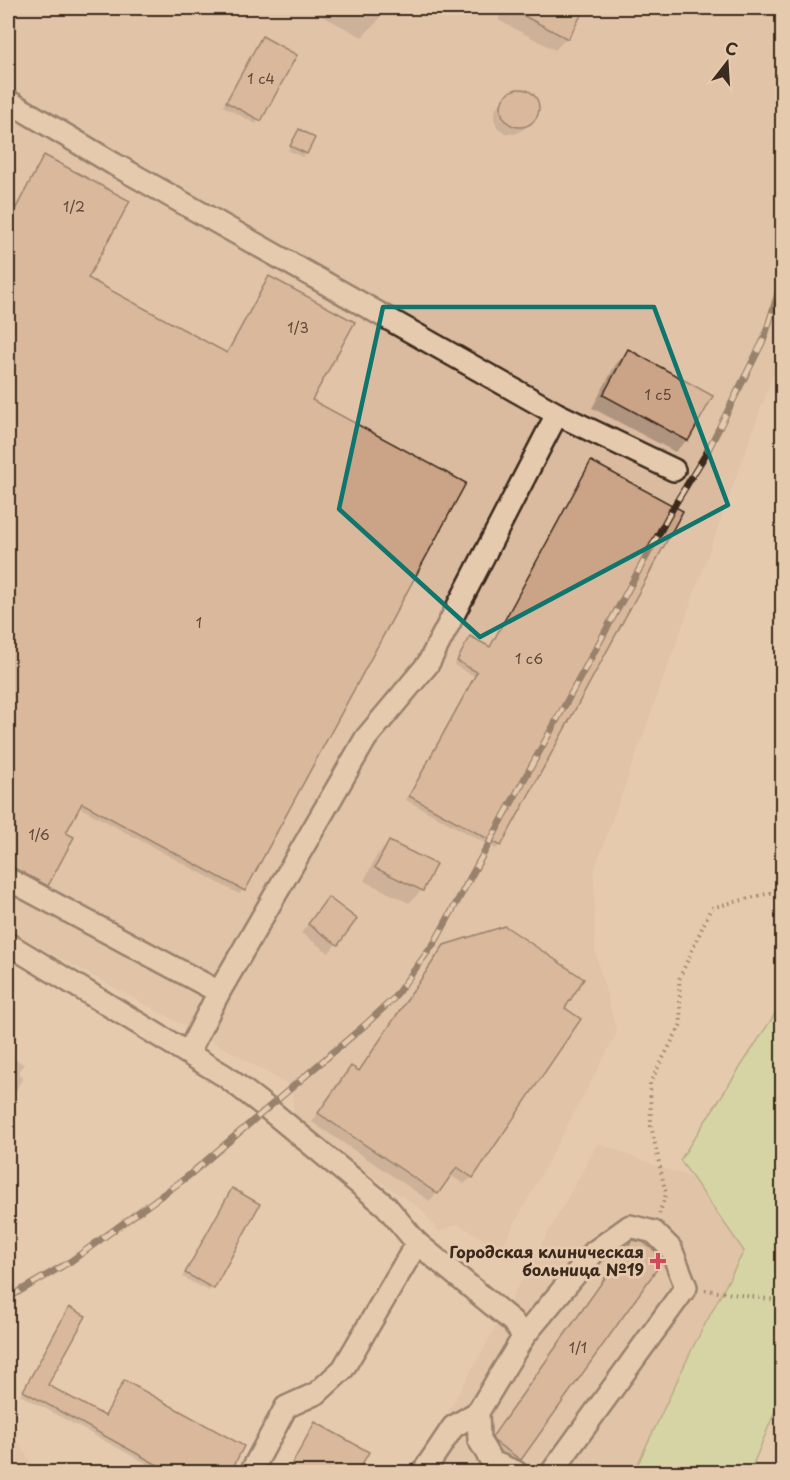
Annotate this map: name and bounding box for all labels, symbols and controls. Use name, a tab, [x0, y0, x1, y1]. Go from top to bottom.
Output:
north arrow	[697, 33, 757, 93]
text: С	[722, 34, 741, 61]
house number: 1 с4	[247, 68, 275, 89]
house number: 1/2	[63, 196, 85, 217]
house number: 1/3	[287, 317, 309, 338]
house number: 1 с5	[644, 384, 672, 405]
house number: 1	[196, 612, 202, 633]
house number: 1 с6	[515, 648, 543, 669]
house number: 1/6	[28, 824, 50, 845]
place label: Городская клиническая больница №19	[449, 1239, 644, 1281]
marker: Городская клиническая больница №19	[649, 1252, 667, 1270]
house number: 1/1	[569, 1337, 587, 1358]

